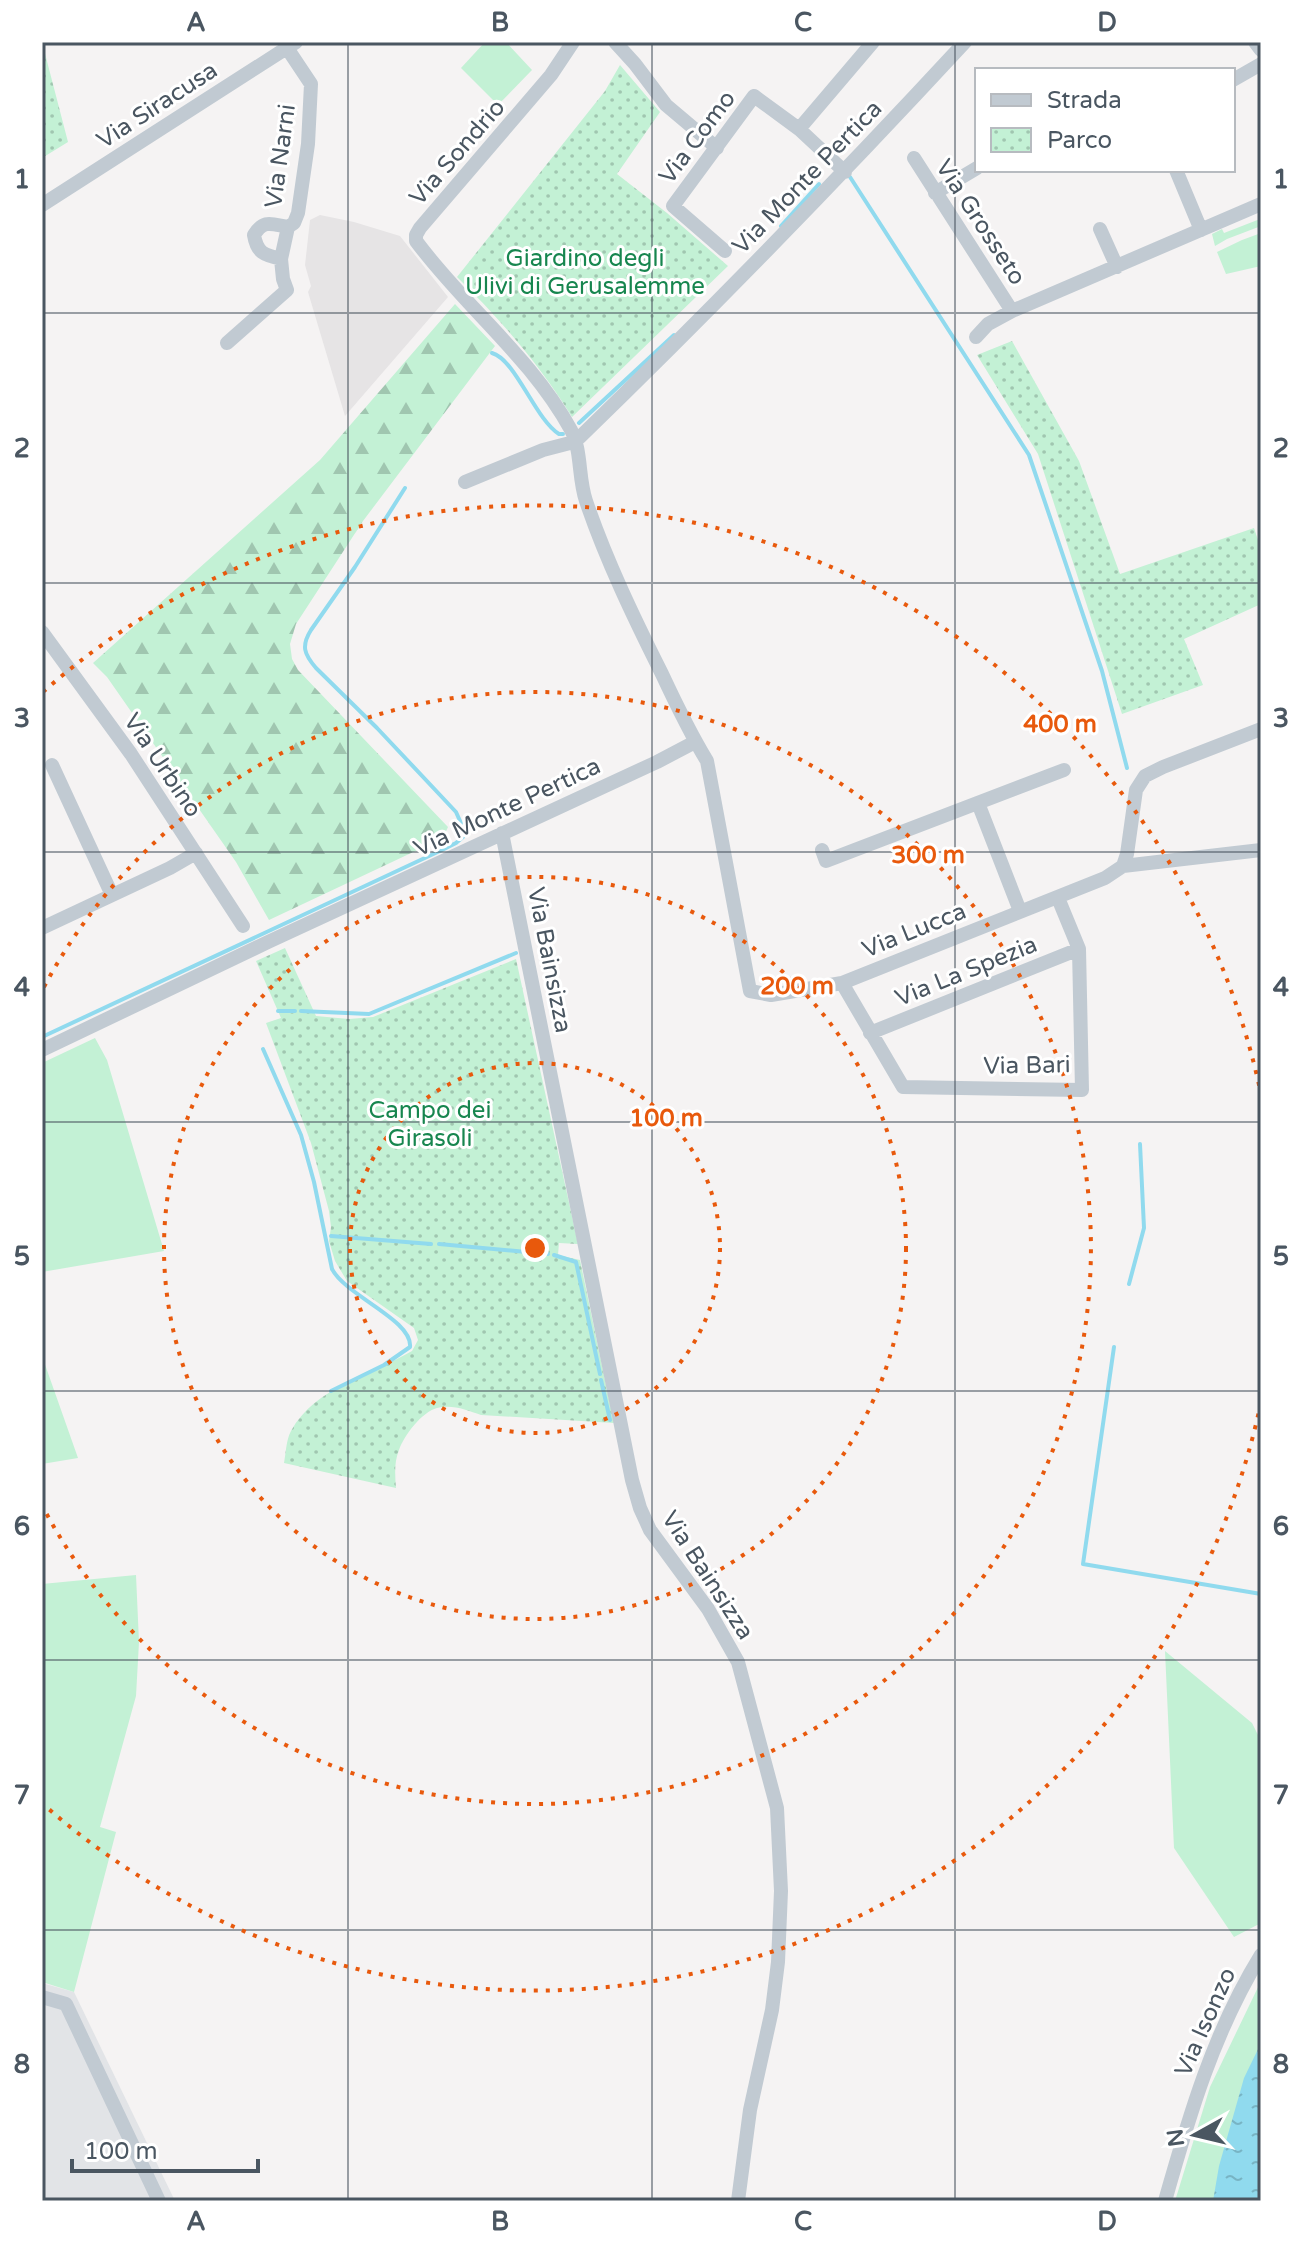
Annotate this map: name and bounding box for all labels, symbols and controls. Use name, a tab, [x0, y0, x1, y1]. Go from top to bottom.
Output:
text: A	[186, 7, 206, 38]
text: B	[491, 7, 509, 38]
text: C	[794, 7, 812, 38]
text: D	[1097, 7, 1117, 38]
street label: Via Siracusa	[92, 56, 223, 155]
legend	[975, 68, 1235, 172]
street label: Via Como	[653, 85, 742, 190]
text: Strada	[1047, 86, 1122, 115]
street label: Via Sondrio	[403, 93, 511, 211]
street label: Via Monte Pertica	[727, 94, 888, 260]
street label: Via Narni	[259, 102, 302, 210]
text: Parco	[1047, 126, 1112, 155]
street label: Via Grosseto	[929, 154, 1032, 291]
text: 1	[14, 164, 30, 195]
text: 1	[1273, 164, 1289, 195]
park label: Giardino degli Ulivi di Gerusalemme	[465, 244, 705, 301]
text: 2	[14, 433, 30, 464]
text: 2	[1273, 433, 1289, 464]
text: 3	[14, 703, 30, 734]
text: 3	[1273, 703, 1289, 734]
street label: Via Urbino	[117, 708, 208, 823]
text: 400 m	[1023, 710, 1097, 739]
street label: Via Monte Pertica	[409, 751, 605, 863]
text: 300 m	[891, 841, 965, 870]
street label: Via Bainsizza	[521, 885, 578, 1035]
street label: Via Lucca	[858, 897, 970, 964]
street label: Via La Spezia	[891, 930, 1041, 1013]
text: 4	[14, 972, 30, 1003]
text: 200 m	[760, 972, 834, 1001]
text: 4	[1273, 972, 1289, 1003]
street label: Via Bari	[983, 1050, 1071, 1081]
park label: Campo dei Girasoli	[369, 1096, 491, 1153]
text: 100 m	[629, 1104, 703, 1133]
centre of rings	[521, 1234, 549, 1262]
text: 5	[14, 1241, 30, 1272]
text: 5	[1273, 1241, 1289, 1272]
street label: Via Bainsizza	[655, 1505, 760, 1645]
text: 6	[14, 1511, 30, 1542]
text: 6	[1273, 1511, 1289, 1542]
text: 7	[14, 1780, 30, 1811]
text: 7	[1273, 1780, 1289, 1811]
street label: Via Isonzo	[1169, 1963, 1242, 2081]
text: 8	[14, 2049, 30, 2080]
text: 8	[1273, 2049, 1289, 2080]
north arrow	[1155, 2095, 1235, 2175]
scale bar	[72, 2123, 258, 2173]
text: N	[1162, 2127, 1190, 2148]
text: 100 m	[84, 2137, 158, 2166]
text: A	[186, 2206, 206, 2237]
text: B	[491, 2206, 509, 2237]
text: C	[794, 2206, 812, 2237]
text: D	[1097, 2206, 1117, 2237]

